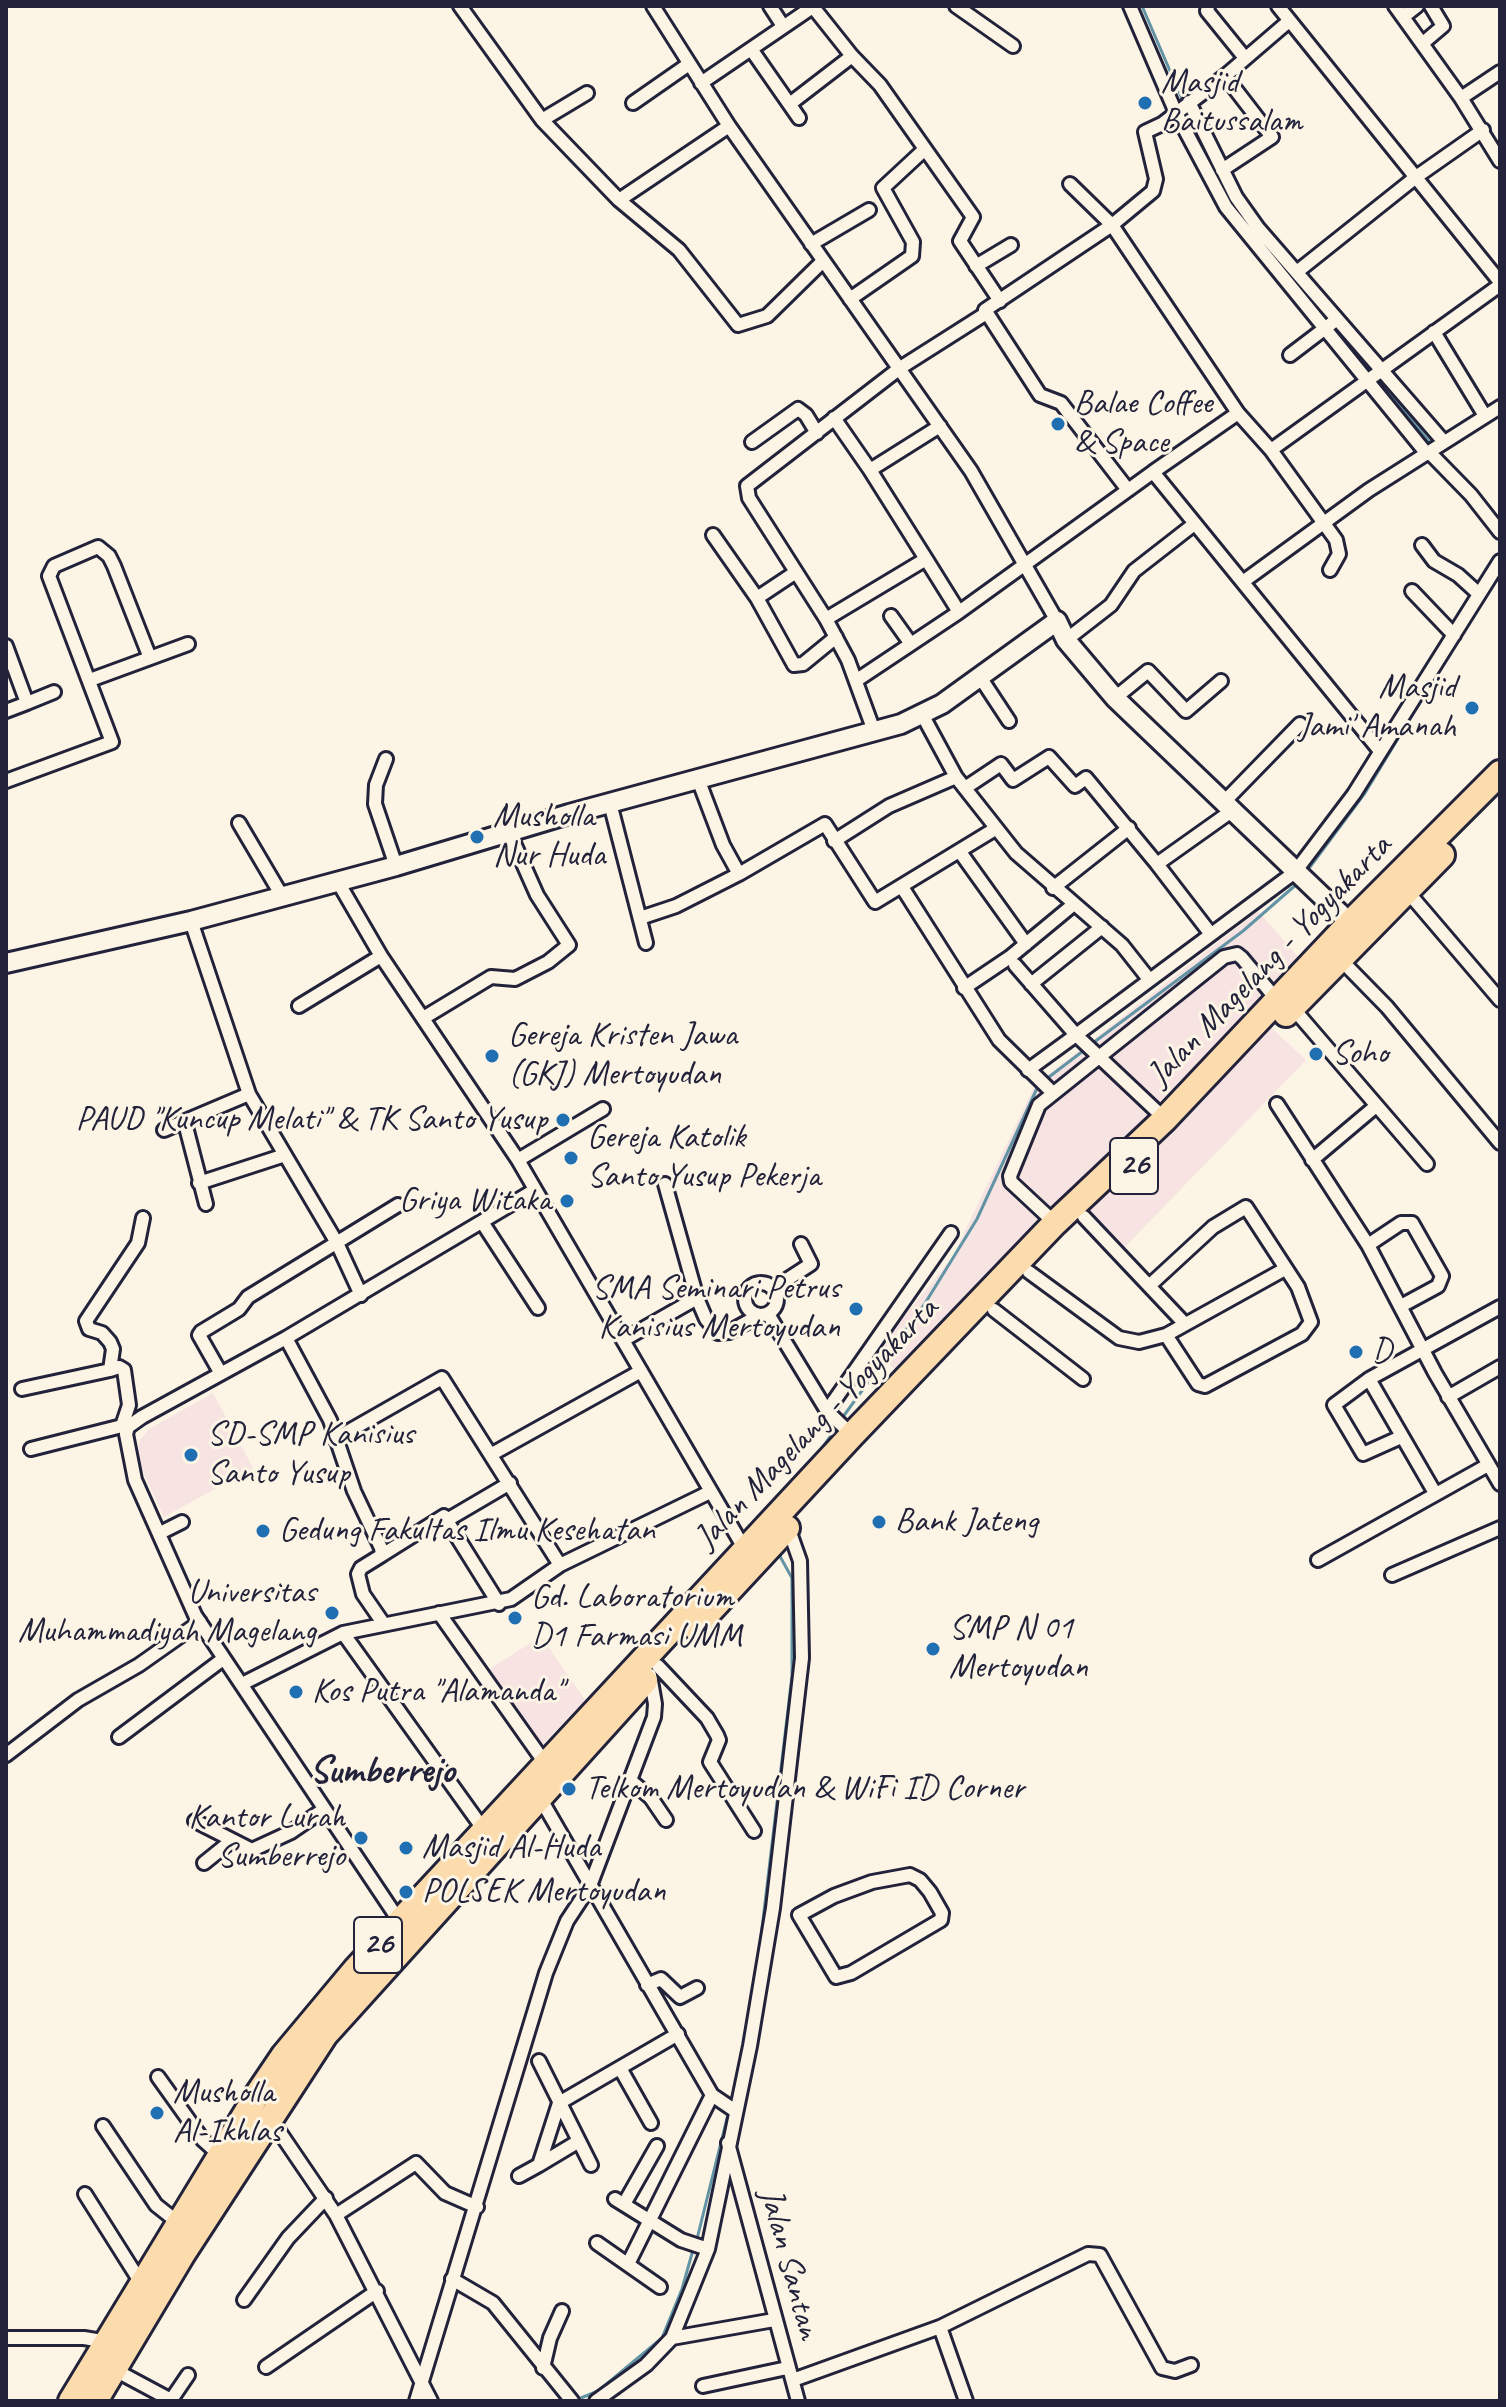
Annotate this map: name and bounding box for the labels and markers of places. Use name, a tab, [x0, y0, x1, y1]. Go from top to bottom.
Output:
place label: Masjid Baitussalam	[1161, 63, 1302, 142]
marker: Masjid Baitussalam	[1136, 94, 1154, 112]
place label: Balae Coffee & Space	[1074, 384, 1212, 464]
marker: Balae Coffee & Space	[1049, 415, 1067, 433]
place label: Masjid Jami' Amanah	[1298, 668, 1456, 748]
marker: Masjid Jami' Amanah	[1463, 699, 1481, 717]
place label: Musholla Nur Huda	[493, 797, 605, 876]
marker: Musholla Nur Huda	[468, 828, 486, 846]
place label: Gereja Kristen Jawa (GKJ) Mertoyudan	[508, 1016, 737, 1096]
place label: Soho	[1332, 1034, 1388, 1074]
marker: Soho	[1307, 1045, 1325, 1063]
marker: Gereja Kristen Jawa (GKJ) Mertoyudan	[483, 1047, 501, 1065]
place label: PAUD "Kuncup Melati" & TK Santo Yusup	[76, 1100, 547, 1140]
marker: PAUD "Kuncup Melati" & TK Santo Yusup	[554, 1111, 572, 1129]
place label: Gereja Katolik Santo Yusup Pekerja	[587, 1118, 820, 1198]
marker: Gereja Katolik Santo Yusup Pekerja	[562, 1149, 580, 1167]
place label: Griya Witaka	[399, 1181, 551, 1221]
marker: Griya Witaka	[558, 1192, 576, 1210]
place label: SMA Seminari Petrus Kanisius Mertoyudan	[592, 1269, 840, 1348]
marker: SMA Seminari Petrus Kanisius Mertoyudan	[847, 1300, 865, 1318]
place label: D	[1372, 1332, 1392, 1372]
marker: D	[1347, 1343, 1365, 1361]
place label: SD-SMP Kanisius Santo Yusup	[207, 1415, 414, 1494]
marker: SD-SMP Kanisius Santo Yusup	[182, 1446, 200, 1464]
place label: Bank Jateng	[895, 1502, 1038, 1542]
place label: Gedung Fakultas Ilmu Kesehatan	[279, 1511, 655, 1551]
marker: Bank Jateng	[870, 1513, 888, 1531]
marker: Gedung Fakultas Ilmu Kesehatan	[254, 1522, 272, 1540]
place label: Universitas Muhammadiyah Magelang	[18, 1573, 316, 1652]
place label: Gd. Laboratorium D1 Farmasi UMM	[531, 1578, 742, 1658]
marker: Universitas Muhammadiyah Magelang	[323, 1604, 341, 1622]
marker: Gd. Laboratorium D1 Farmasi UMM	[506, 1609, 524, 1627]
place label: SMP N 01 Mertoyudan	[949, 1609, 1088, 1688]
marker: SMP N 01 Mertoyudan	[924, 1640, 942, 1658]
place label: Kos Putra "Alamanda"	[312, 1672, 563, 1712]
marker: Kos Putra "Alamanda"	[287, 1683, 305, 1701]
place label: Telkom Mertoyudan & WiFi ID Corner	[585, 1769, 1024, 1809]
marker: Telkom Mertoyudan & WiFi ID Corner	[560, 1780, 578, 1798]
place label: Kantor Lurah Sumberrejo	[189, 1798, 345, 1878]
place label: Masjid Al-Huda	[422, 1828, 600, 1868]
marker: Kantor Lurah Sumberrejo	[352, 1829, 370, 1847]
marker: Masjid Al-Huda	[397, 1839, 415, 1857]
place label: POLSEK Mertoyudan	[422, 1872, 665, 1912]
marker: POLSEK Mertoyudan	[397, 1883, 415, 1901]
place label: Musholla Al-Ikhlas	[173, 2073, 281, 2152]
marker: Musholla Al-Ikhlas	[148, 2104, 166, 2122]

